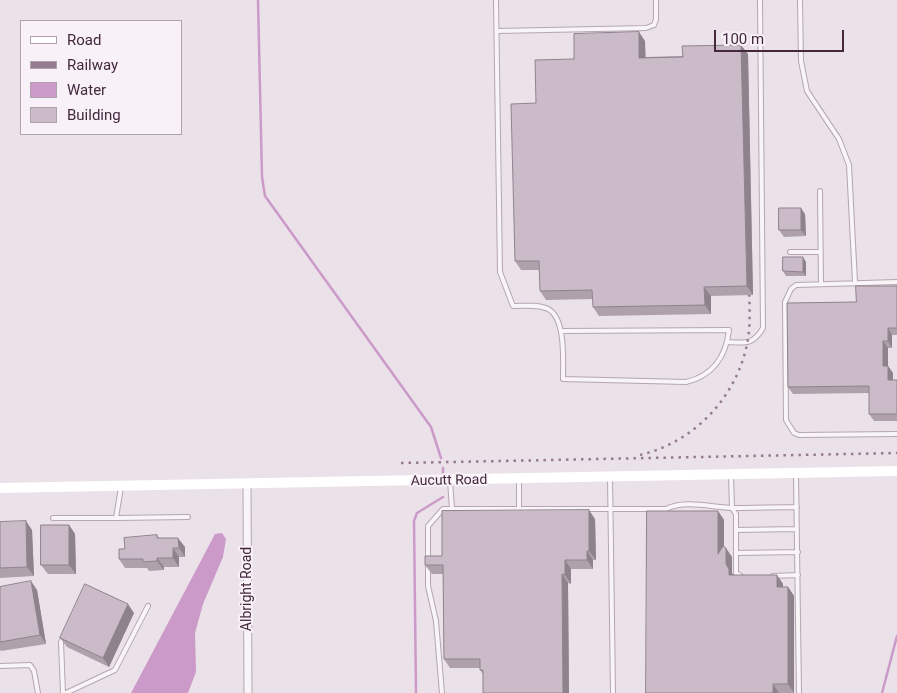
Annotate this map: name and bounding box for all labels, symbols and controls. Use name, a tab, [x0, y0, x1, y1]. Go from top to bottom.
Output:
legend	[20, 20, 182, 135]
scale bar	[717, 20, 847, 52]
text: 100 m	[722, 30, 764, 48]
text: Road	[67, 31, 101, 49]
text: Railway	[67, 56, 118, 74]
text: Water	[67, 81, 106, 99]
text: Building	[67, 106, 121, 124]
street label: Aucutt Road	[411, 472, 487, 490]
street label: Albright Road	[239, 547, 255, 631]

